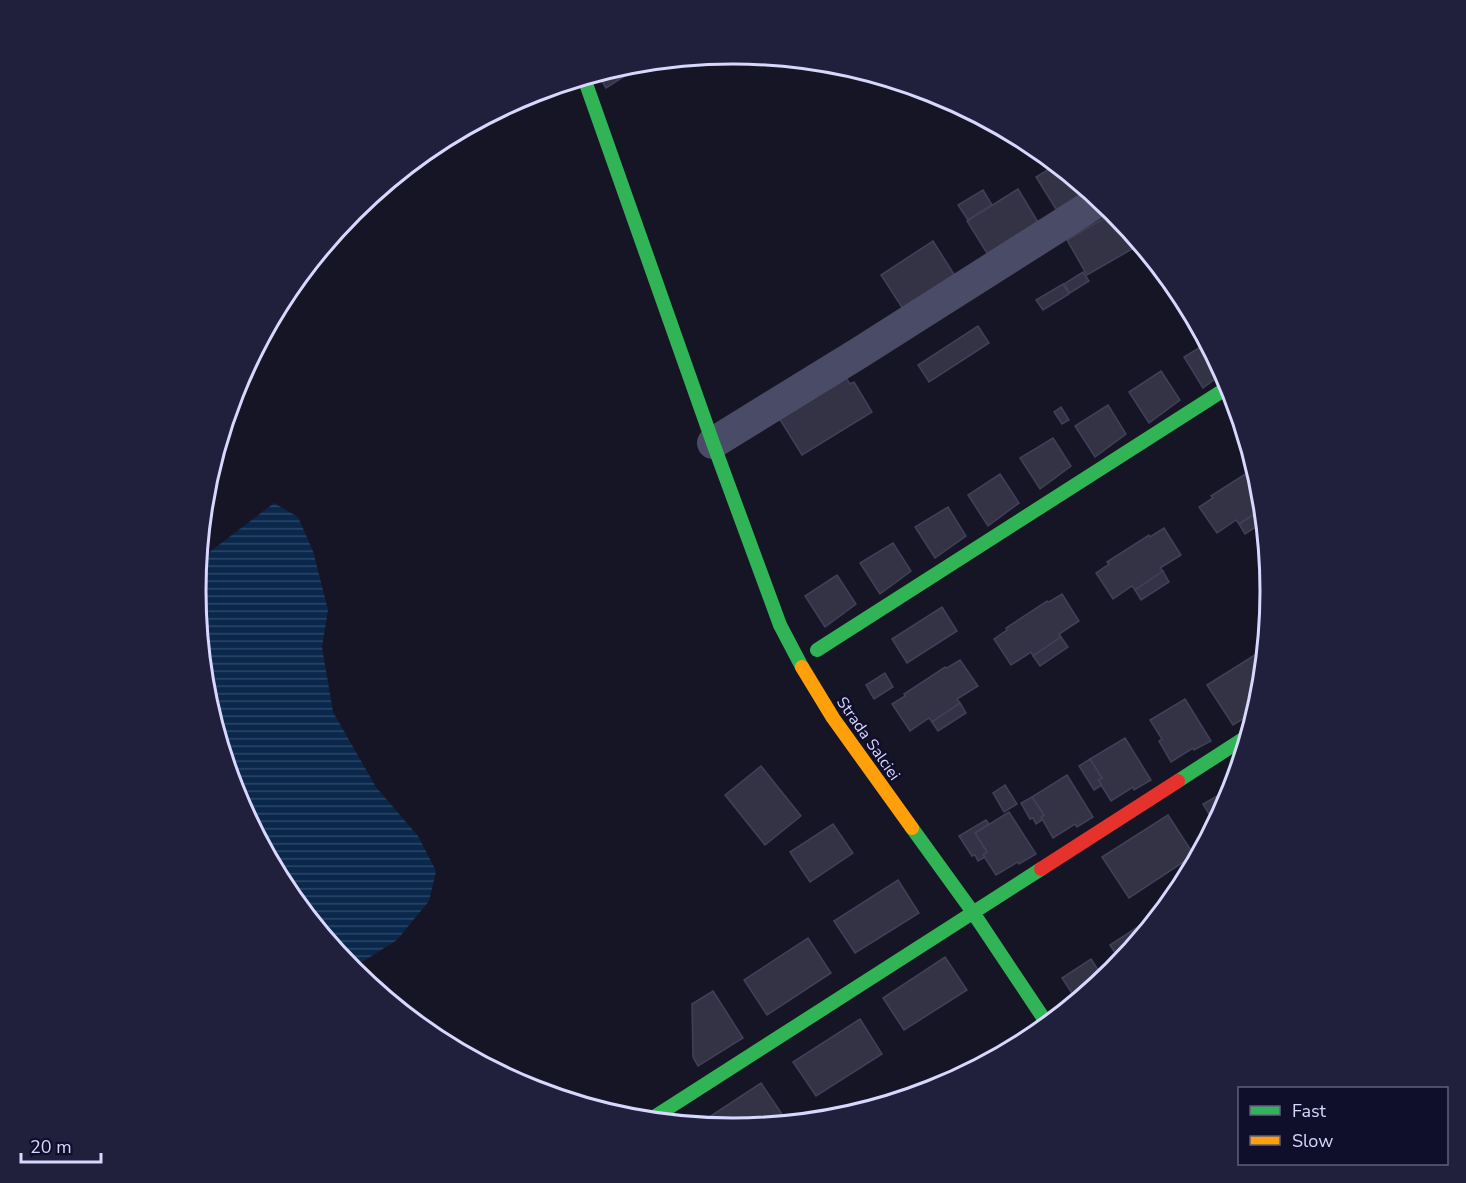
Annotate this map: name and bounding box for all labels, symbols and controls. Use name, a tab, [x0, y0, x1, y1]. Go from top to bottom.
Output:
street label: Strada Salciei	[831, 692, 905, 785]
legend	[1238, 1087, 1448, 1165]
text: Fast	[1292, 1099, 1327, 1123]
scale bar	[21, 1126, 100, 1164]
text: Slow	[1292, 1129, 1333, 1153]
text: 20 m	[30, 1135, 72, 1159]

